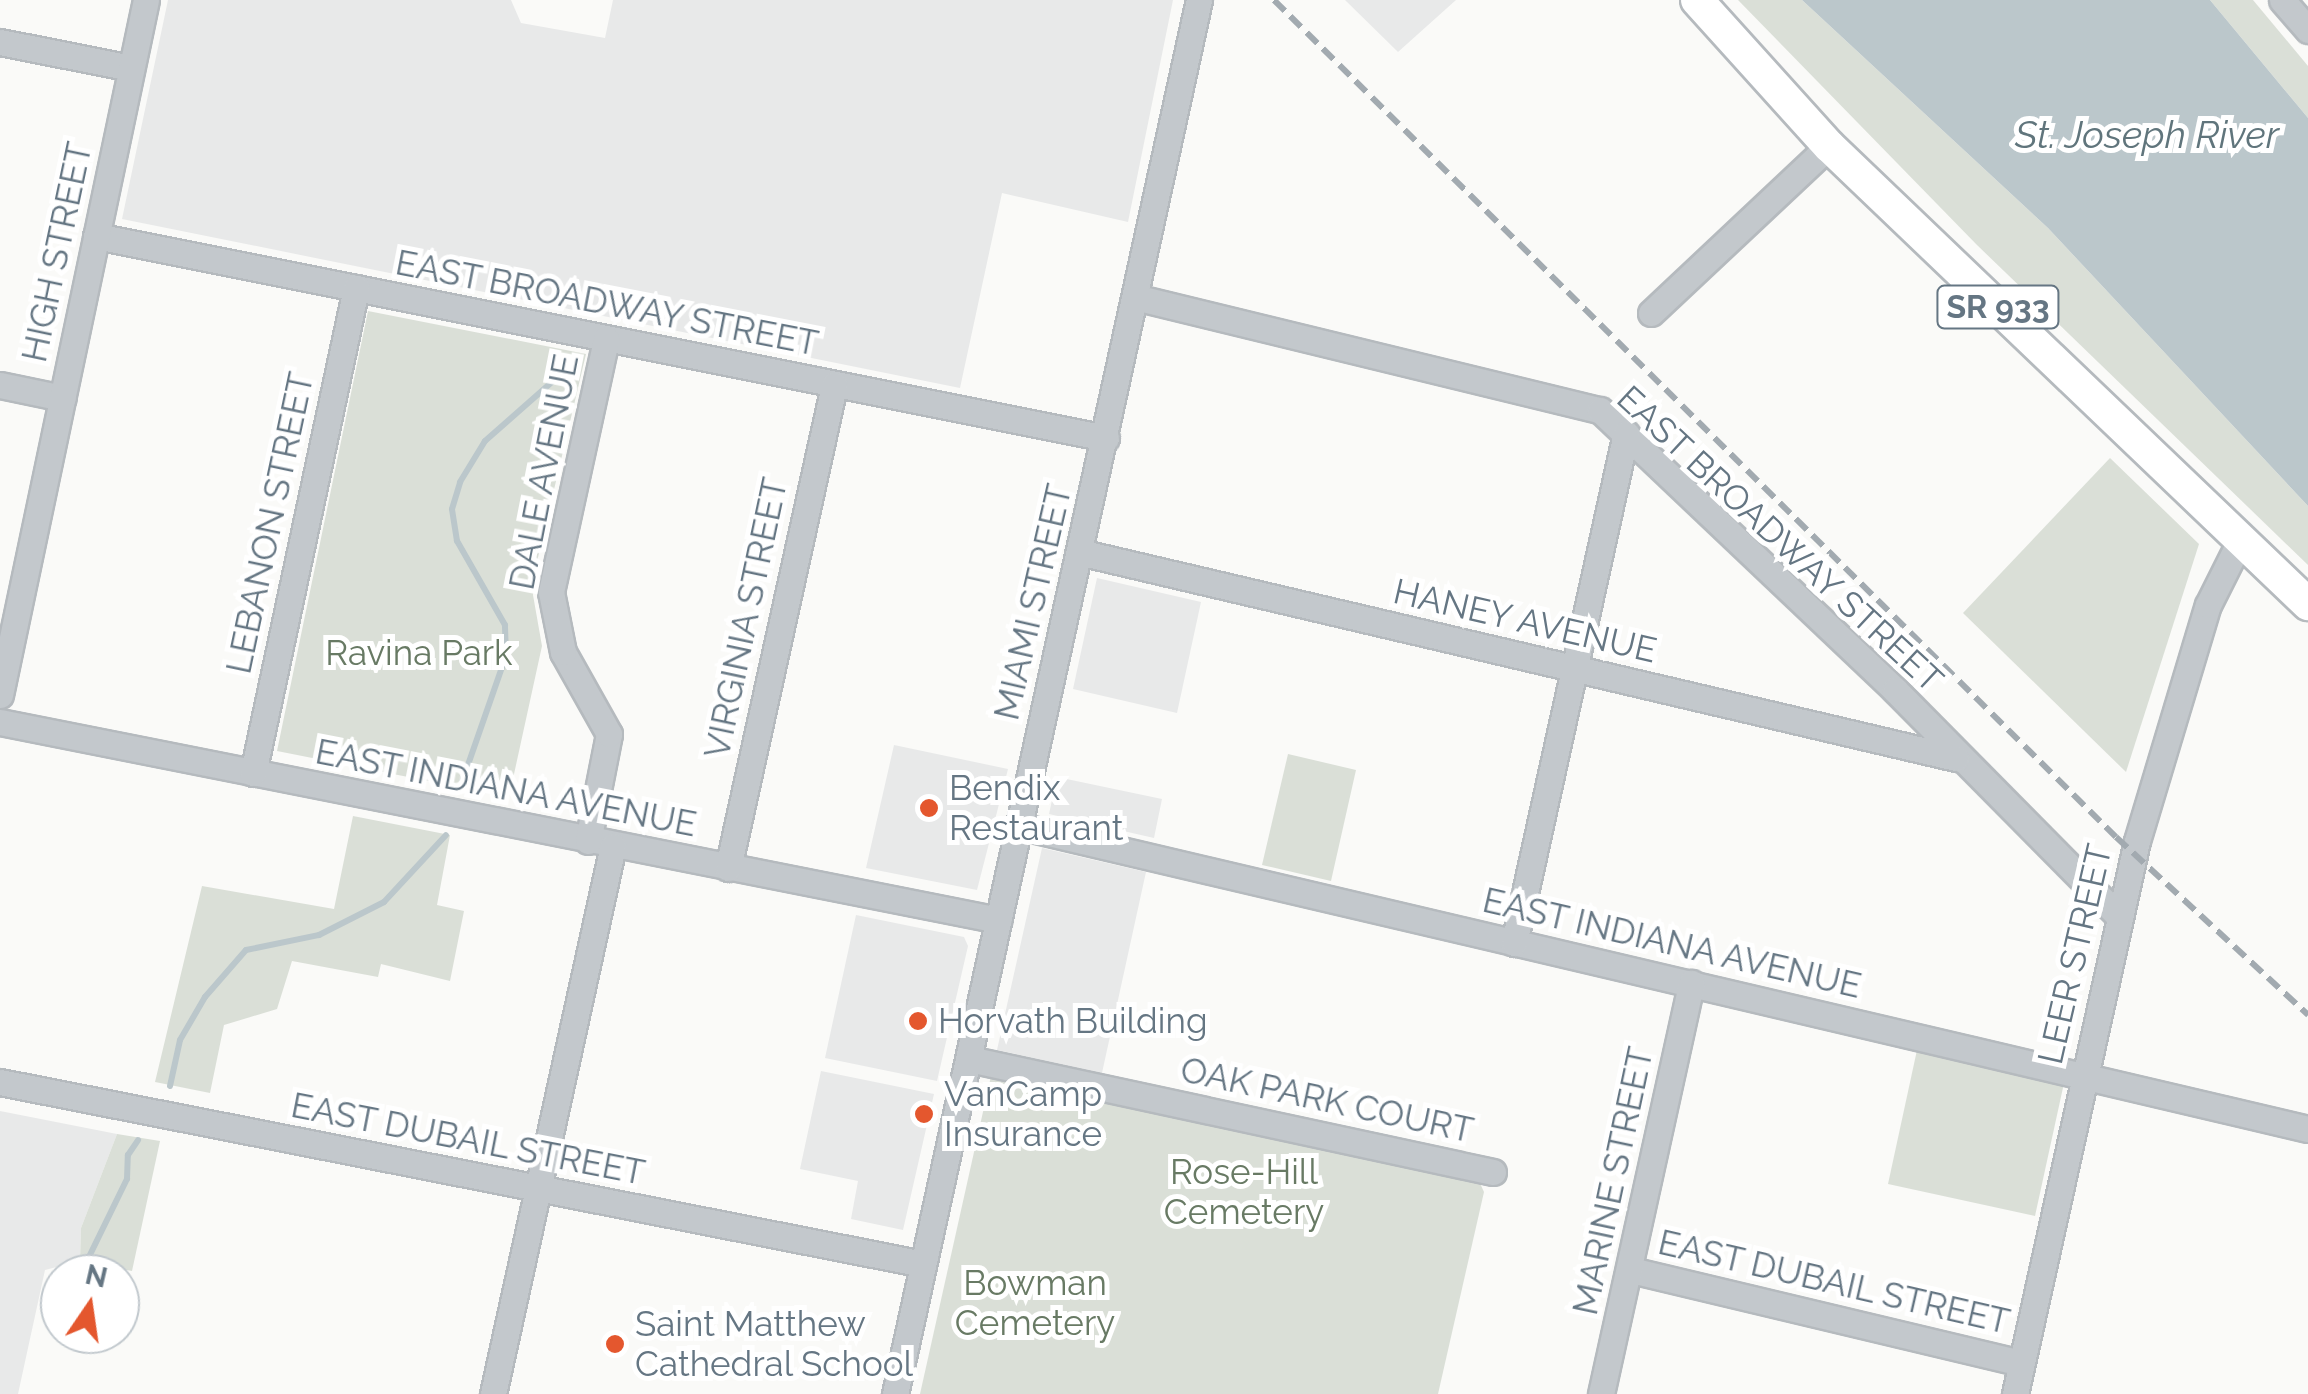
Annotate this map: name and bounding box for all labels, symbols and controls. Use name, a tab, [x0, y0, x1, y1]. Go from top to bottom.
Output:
water label: St. Joseph River	[2015, 112, 2279, 158]
street label: HIGH STREET	[13, 138, 101, 366]
street label: EAST BROADWAY STREET	[391, 241, 823, 365]
road number: SR 933	[1936, 280, 2060, 334]
street label: DALE AVENUE	[500, 350, 588, 594]
street label: LEBANON STREET	[218, 369, 322, 677]
street label: EAST BROADWAY STREET	[1608, 376, 1952, 702]
street label: VIRGINIA STREET	[696, 473, 796, 763]
street label: MIAMI STREET	[985, 480, 1081, 724]
street label: HANEY AVENUE	[1388, 570, 1662, 672]
park label: Ravina Park	[325, 632, 513, 674]
street label: EAST INDIANA AVENUE	[310, 730, 702, 846]
place label: Bendix Restaurant	[949, 767, 1124, 849]
marker: Bendix Restaurant	[918, 797, 940, 819]
street label: LEER STREET	[2029, 840, 2121, 1068]
street label: EAST INDIANA AVENUE	[1477, 879, 1867, 1007]
place label: Horvath Building	[938, 1000, 1208, 1042]
marker: Horvath Building	[907, 1010, 929, 1032]
street label: MARINE STREET	[1564, 1043, 1662, 1319]
street label: OAK PARK COURT	[1176, 1048, 1478, 1152]
place label: VanCamp Insurance	[944, 1073, 1102, 1155]
street label: EAST DUBAIL STREET	[287, 1084, 649, 1194]
marker: VanCamp Insurance	[913, 1103, 935, 1125]
park label: Rose-Hill Cemetery	[1164, 1151, 1324, 1233]
street label: EAST DUBAIL STREET	[1653, 1221, 2015, 1343]
north arrow	[40, 1254, 140, 1354]
text: N	[82, 1258, 111, 1295]
park label: Bowman Cemetery	[955, 1262, 1115, 1344]
place label: Saint Matthew Cathedral School	[635, 1303, 914, 1385]
marker: Saint Matthew Cathedral School	[604, 1333, 626, 1355]

